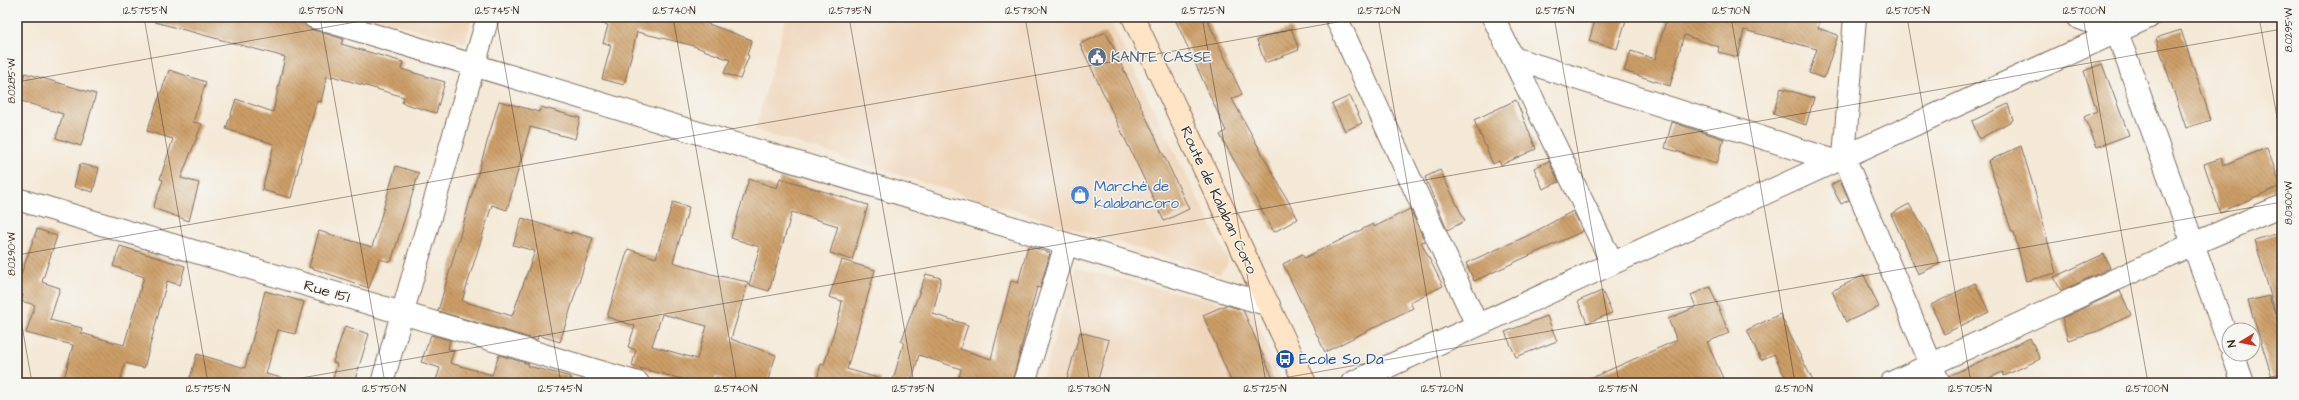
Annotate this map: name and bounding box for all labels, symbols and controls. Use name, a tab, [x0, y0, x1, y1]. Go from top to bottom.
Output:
text: 12.5755°N	[123, 4, 167, 18]
text: 12.5750°N	[299, 4, 343, 18]
text: 12.5745°N	[475, 4, 519, 18]
text: 12.5740°N	[652, 4, 696, 18]
text: 12.5735°N	[829, 4, 871, 18]
text: 12.5730°N	[1005, 4, 1047, 18]
text: 12.5725°N	[1182, 4, 1224, 18]
text: 12.5720°N	[1358, 4, 1400, 18]
text: 12.5715°N	[1536, 4, 1574, 18]
text: 12.5710°N	[1712, 4, 1750, 18]
text: 12.5705°N	[1886, 4, 1930, 18]
text: 12.5700°N	[2063, 4, 2105, 18]
text: 8.0295°W	[2282, 7, 2296, 52]
public building icon: KANTE CASSE	[1086, 46, 1108, 68]
place label: KANTE CASSE	[1111, 47, 1212, 68]
text: 8.0285°W	[5, 58, 19, 104]
street label: Route de Kalaban Coro	[1175, 123, 1262, 278]
place label: Marché de kalabancoro	[1094, 176, 1180, 214]
text: 8.0300°W	[2282, 181, 2296, 225]
shop icon: Marché de kalabancoro	[1069, 184, 1091, 206]
text: 8.0290°W	[5, 232, 19, 276]
street label: Rue 151	[301, 275, 352, 308]
north arrow	[2221, 322, 2261, 362]
text: N	[2224, 339, 2240, 348]
bus stop icon: Ecole So Da	[1274, 348, 1296, 370]
place label: Ecole So Da	[1299, 349, 1384, 370]
text: 12.5755°N	[186, 382, 230, 396]
text: 12.5750°N	[362, 382, 406, 396]
text: 12.5745°N	[538, 382, 582, 396]
text: 12.5740°N	[714, 382, 758, 396]
text: 12.5735°N	[892, 382, 934, 396]
text: 12.5730°N	[1068, 382, 1110, 396]
text: 12.5725°N	[1244, 382, 1286, 396]
text: 12.5720°N	[1421, 382, 1463, 396]
text: 12.5715°N	[1599, 382, 1637, 396]
text: 12.5710°N	[1775, 382, 1813, 396]
text: 12.5705°N	[1948, 382, 1992, 396]
text: 12.5700°N	[2126, 382, 2168, 396]

